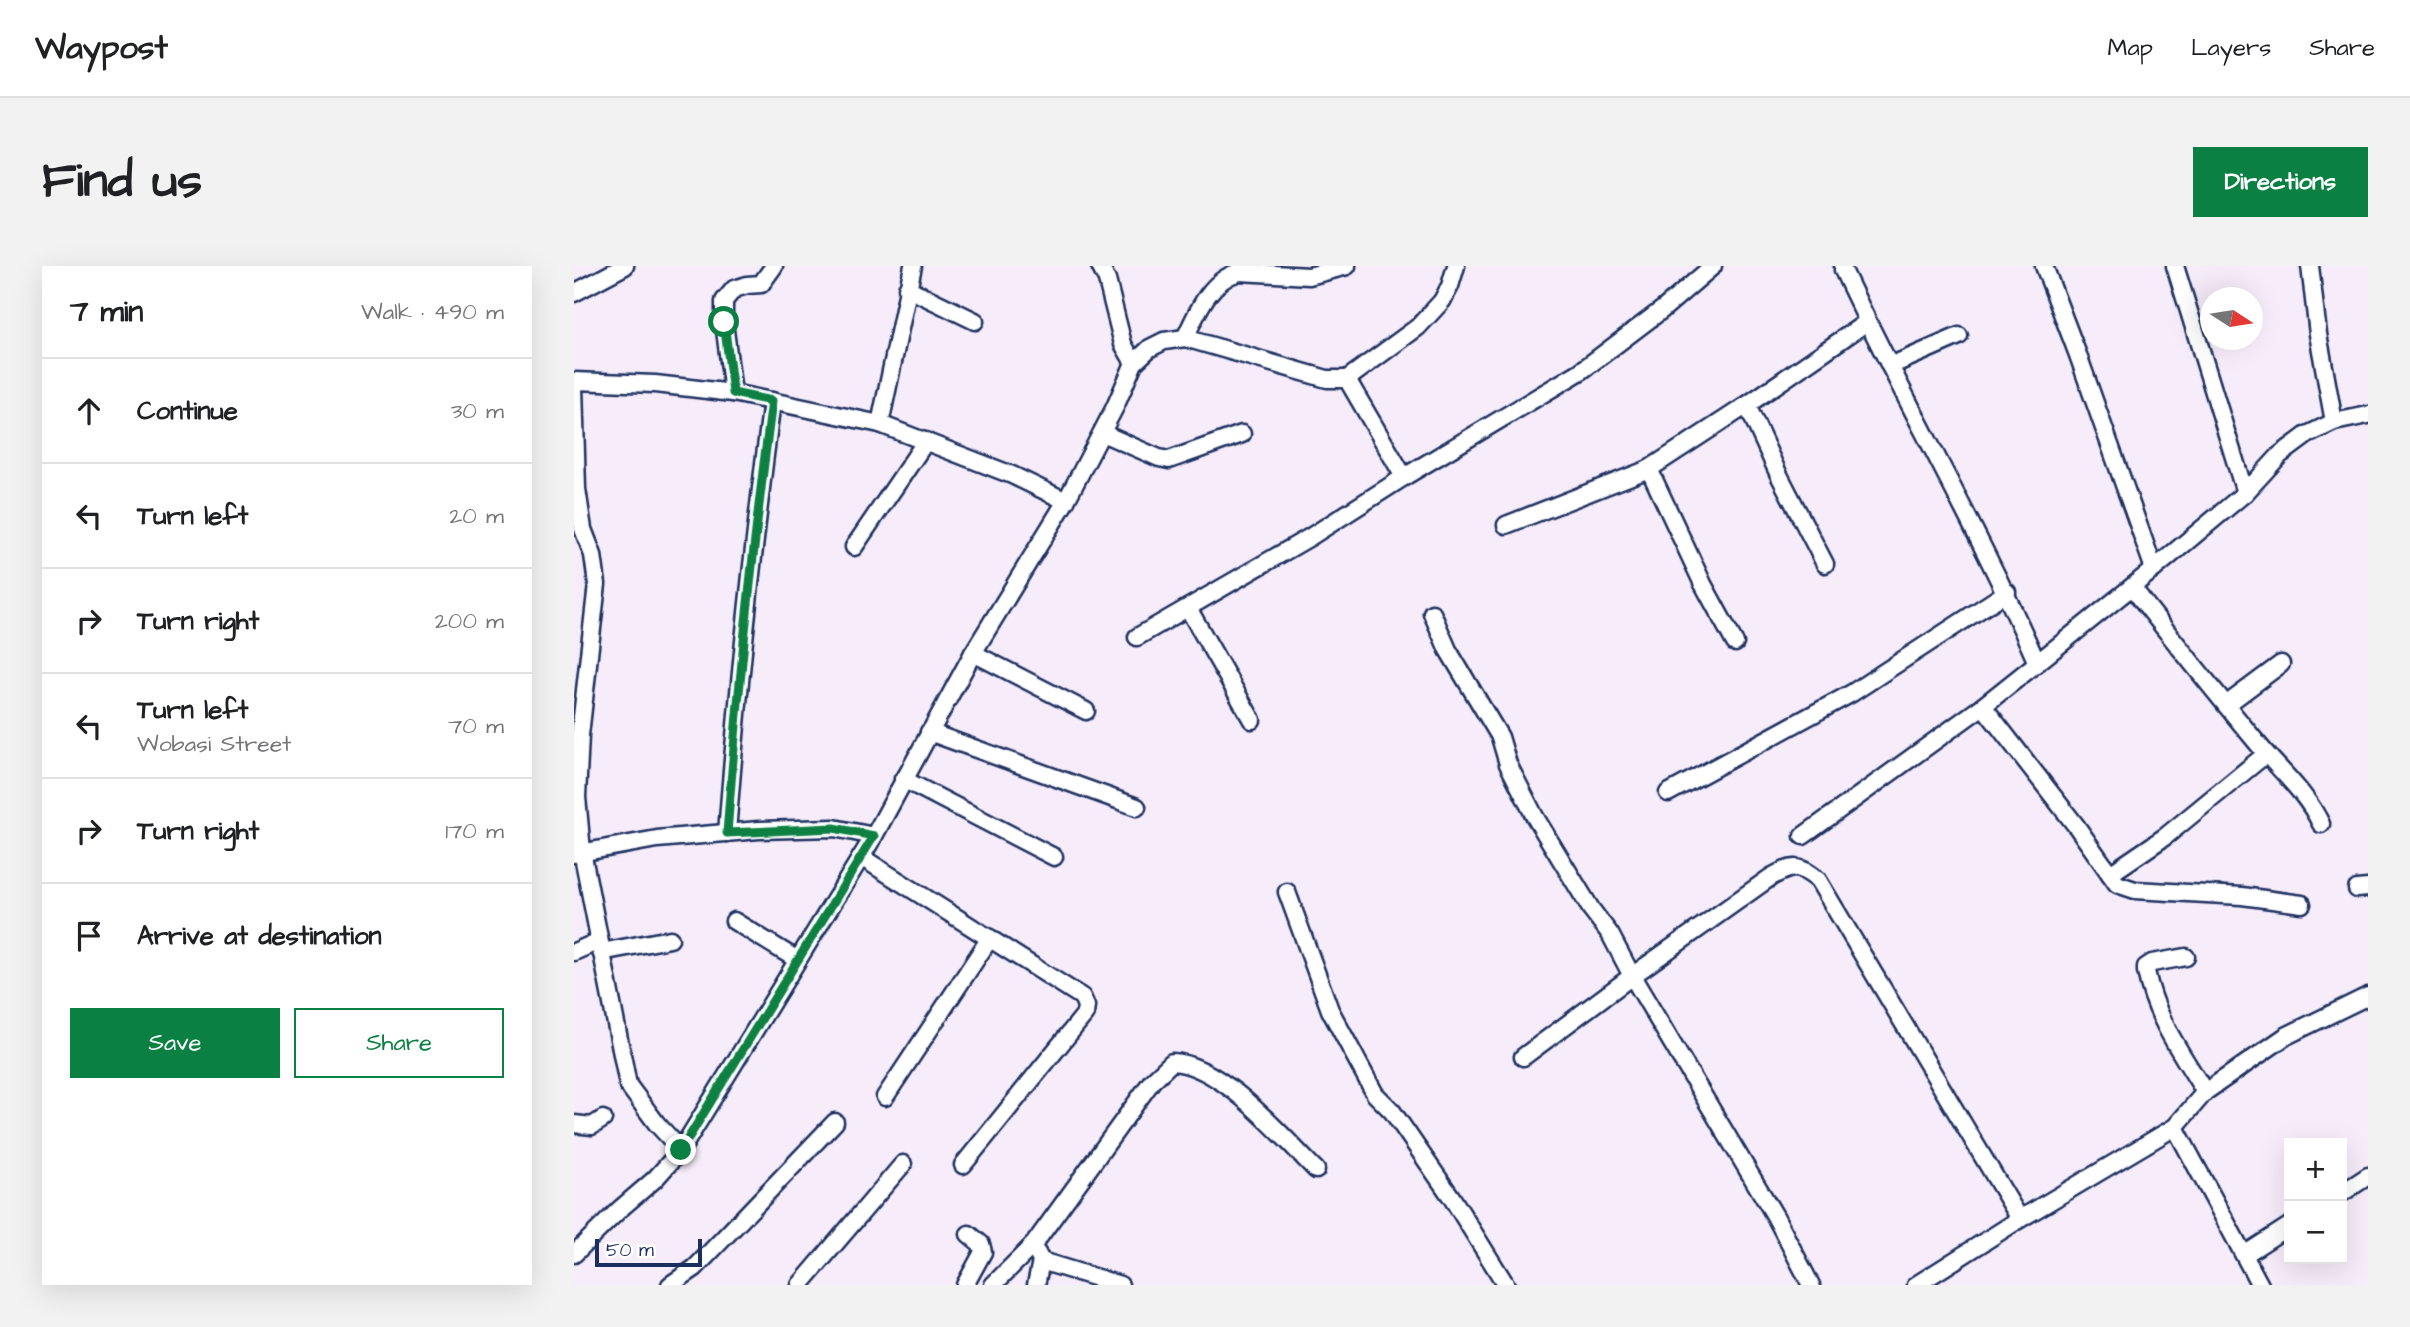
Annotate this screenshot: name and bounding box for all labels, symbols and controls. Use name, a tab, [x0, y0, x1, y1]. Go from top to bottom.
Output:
text: Waypost	[35, 25, 168, 71]
text: Map	[2108, 31, 2153, 65]
text: Layers	[2191, 31, 2271, 65]
text: Share	[2309, 31, 2375, 65]
button: Directions	[2193, 147, 2368, 217]
text: Find us	[42, 148, 202, 216]
north arrow	[2200, 287, 2263, 350]
text: 7 min	[70, 291, 143, 333]
text: Walk · 490 m	[361, 296, 504, 328]
route start	[708, 306, 739, 337]
icon: ahead	[70, 392, 108, 430]
text: Continue	[137, 393, 238, 429]
text: 30 m	[451, 395, 504, 427]
icon: left	[70, 497, 108, 535]
text: Turn left	[137, 498, 248, 534]
text: 20 m	[449, 500, 504, 532]
icon: right	[70, 602, 108, 640]
text: Turn right	[137, 603, 259, 639]
text: 200 m	[435, 605, 504, 637]
text: Turn left	[137, 692, 248, 728]
icon: left	[70, 707, 108, 745]
text: 70 m	[448, 710, 504, 742]
text: Wobasi Street	[137, 728, 291, 760]
icon: right	[70, 812, 108, 850]
text: Turn right	[137, 813, 259, 849]
text: 170 m	[445, 815, 504, 847]
icon: arrive	[70, 917, 108, 955]
text: Arrive at destination	[137, 918, 382, 954]
button: Save	[70, 1008, 280, 1078]
button: Share	[294, 1008, 504, 1078]
route end	[665, 1134, 696, 1165]
map controls	[2284, 1138, 2347, 1264]
button: +	[2284, 1138, 2347, 1201]
button: −	[2284, 1201, 2347, 1264]
scale bar	[595, 1236, 702, 1268]
text: 50 m	[606, 1237, 654, 1264]

